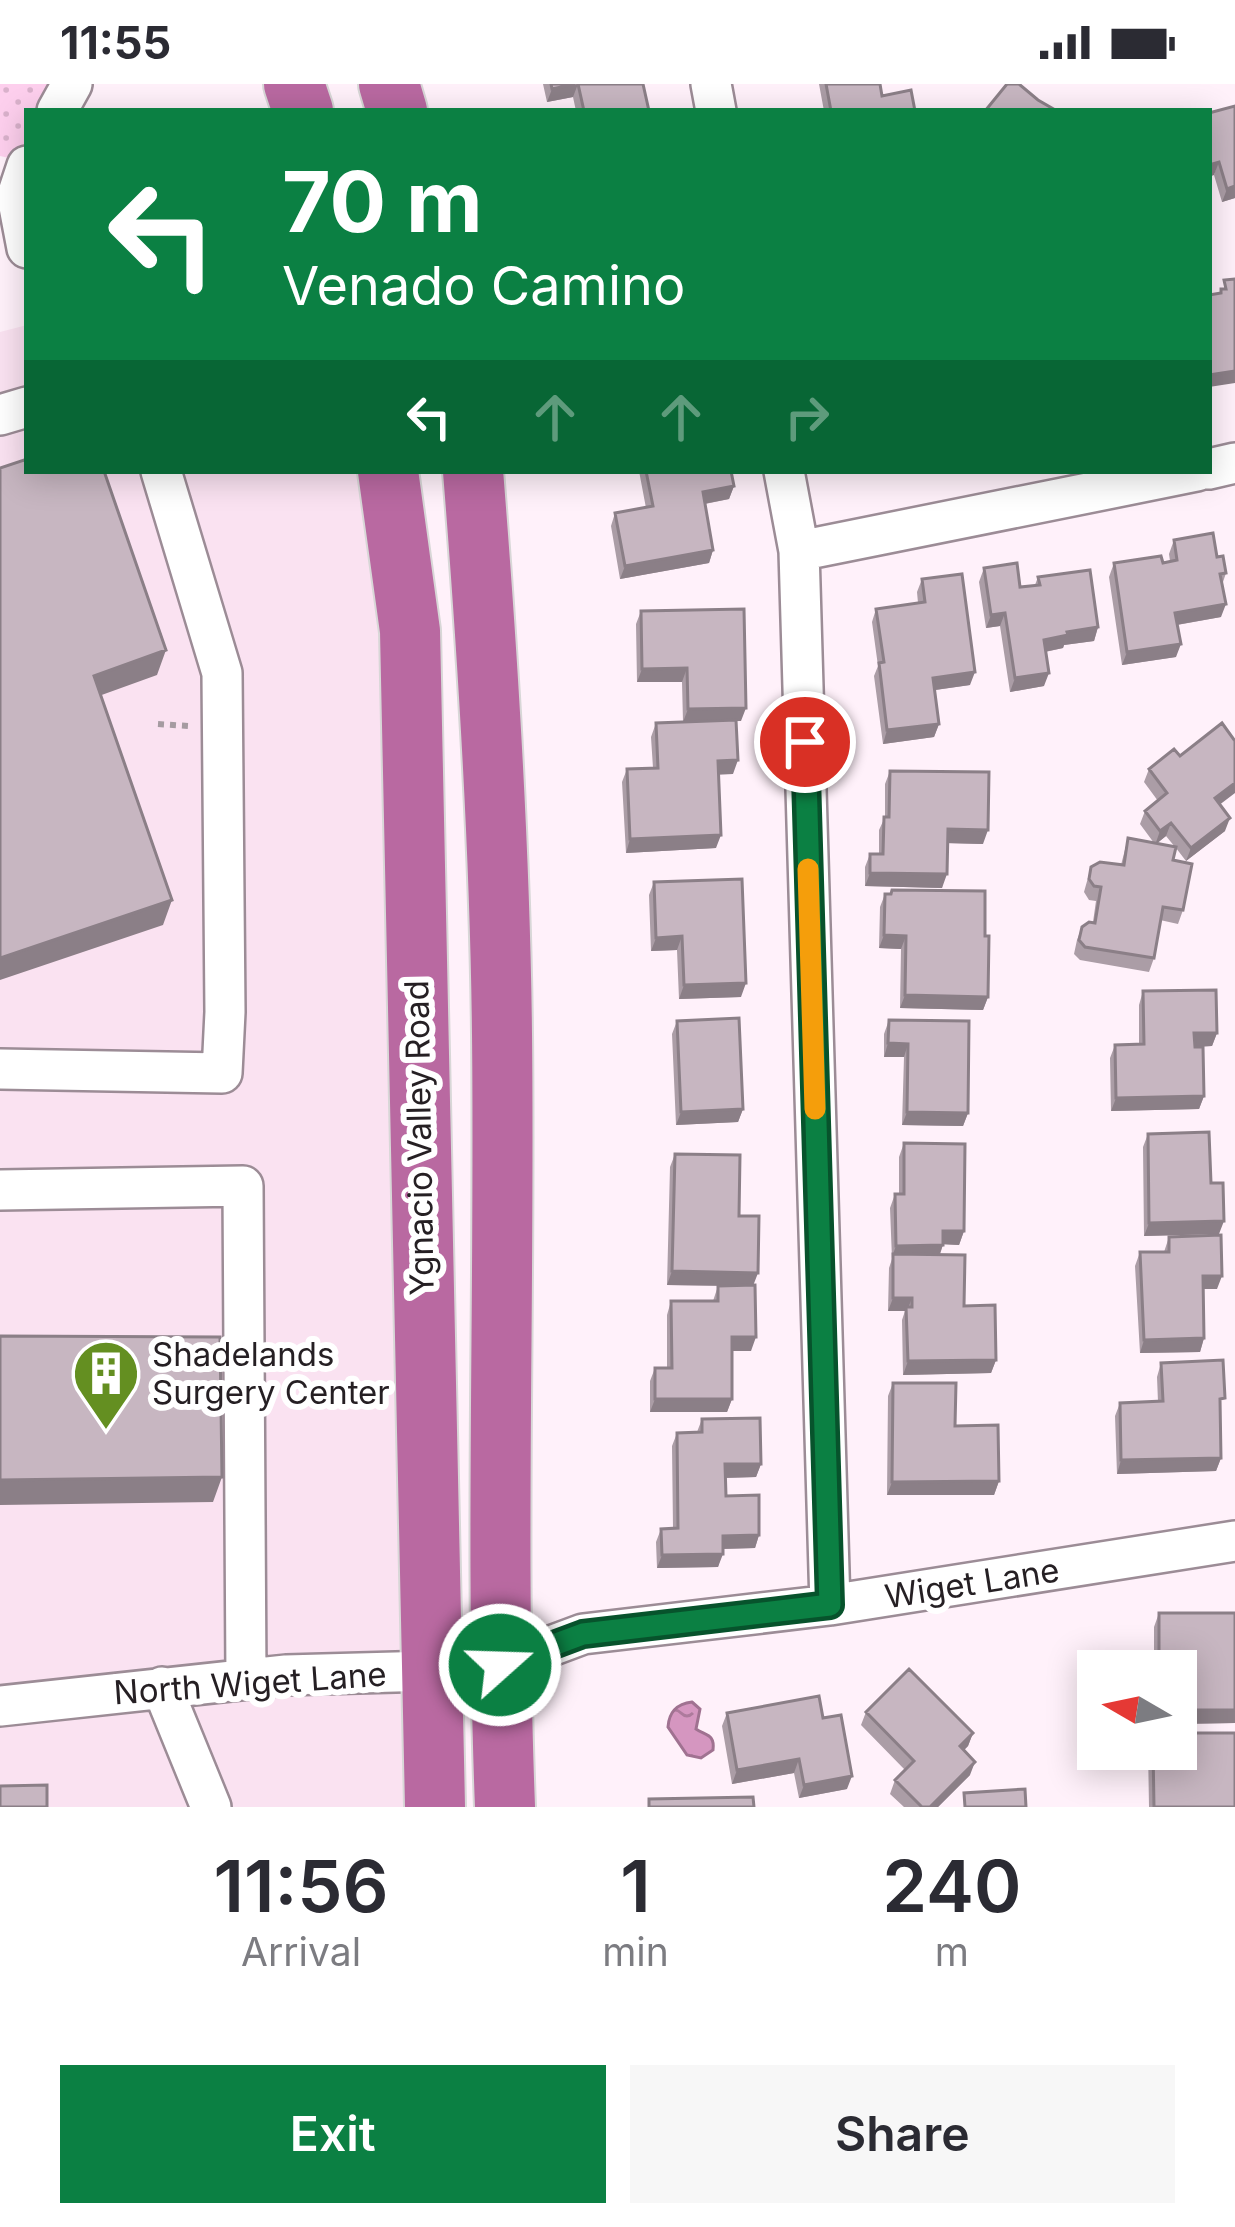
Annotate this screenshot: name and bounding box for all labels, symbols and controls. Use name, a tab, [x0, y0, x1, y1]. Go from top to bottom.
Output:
text: 11:55	[60, 15, 171, 70]
text: 70 m	[282, 151, 483, 252]
icon: left	[84, 156, 240, 312]
text: Venado Camino	[282, 253, 685, 318]
icon: left	[396, 384, 462, 450]
icon: ahead	[522, 384, 588, 450]
icon: ahead	[648, 384, 714, 450]
icon: right	[774, 384, 840, 450]
pin	[754, 691, 856, 793]
icon: arrive	[772, 709, 838, 775]
street label: Ygnacio Valley Road	[396, 980, 442, 1296]
place label: Shadelands Surgery Center	[152, 1334, 390, 1412]
building icon: Shadelands Surgery Center	[71, 1338, 141, 1432]
street label: Wiget Lane	[882, 1549, 1062, 1617]
position arrow	[437, 1602, 563, 1728]
north arrow	[1077, 1650, 1197, 1770]
map controls	[1077, 1650, 1197, 1770]
street label: North Wiget Lane	[112, 1654, 388, 1712]
text: 11:56	[213, 1842, 389, 1929]
text: 1	[620, 1842, 651, 1929]
text: 240	[882, 1842, 1021, 1929]
text: Arrival	[241, 1928, 361, 1975]
text: min	[602, 1928, 669, 1975]
text: m	[935, 1928, 969, 1975]
button: Exit	[60, 2065, 606, 2203]
button: Share	[630, 2065, 1175, 2203]

